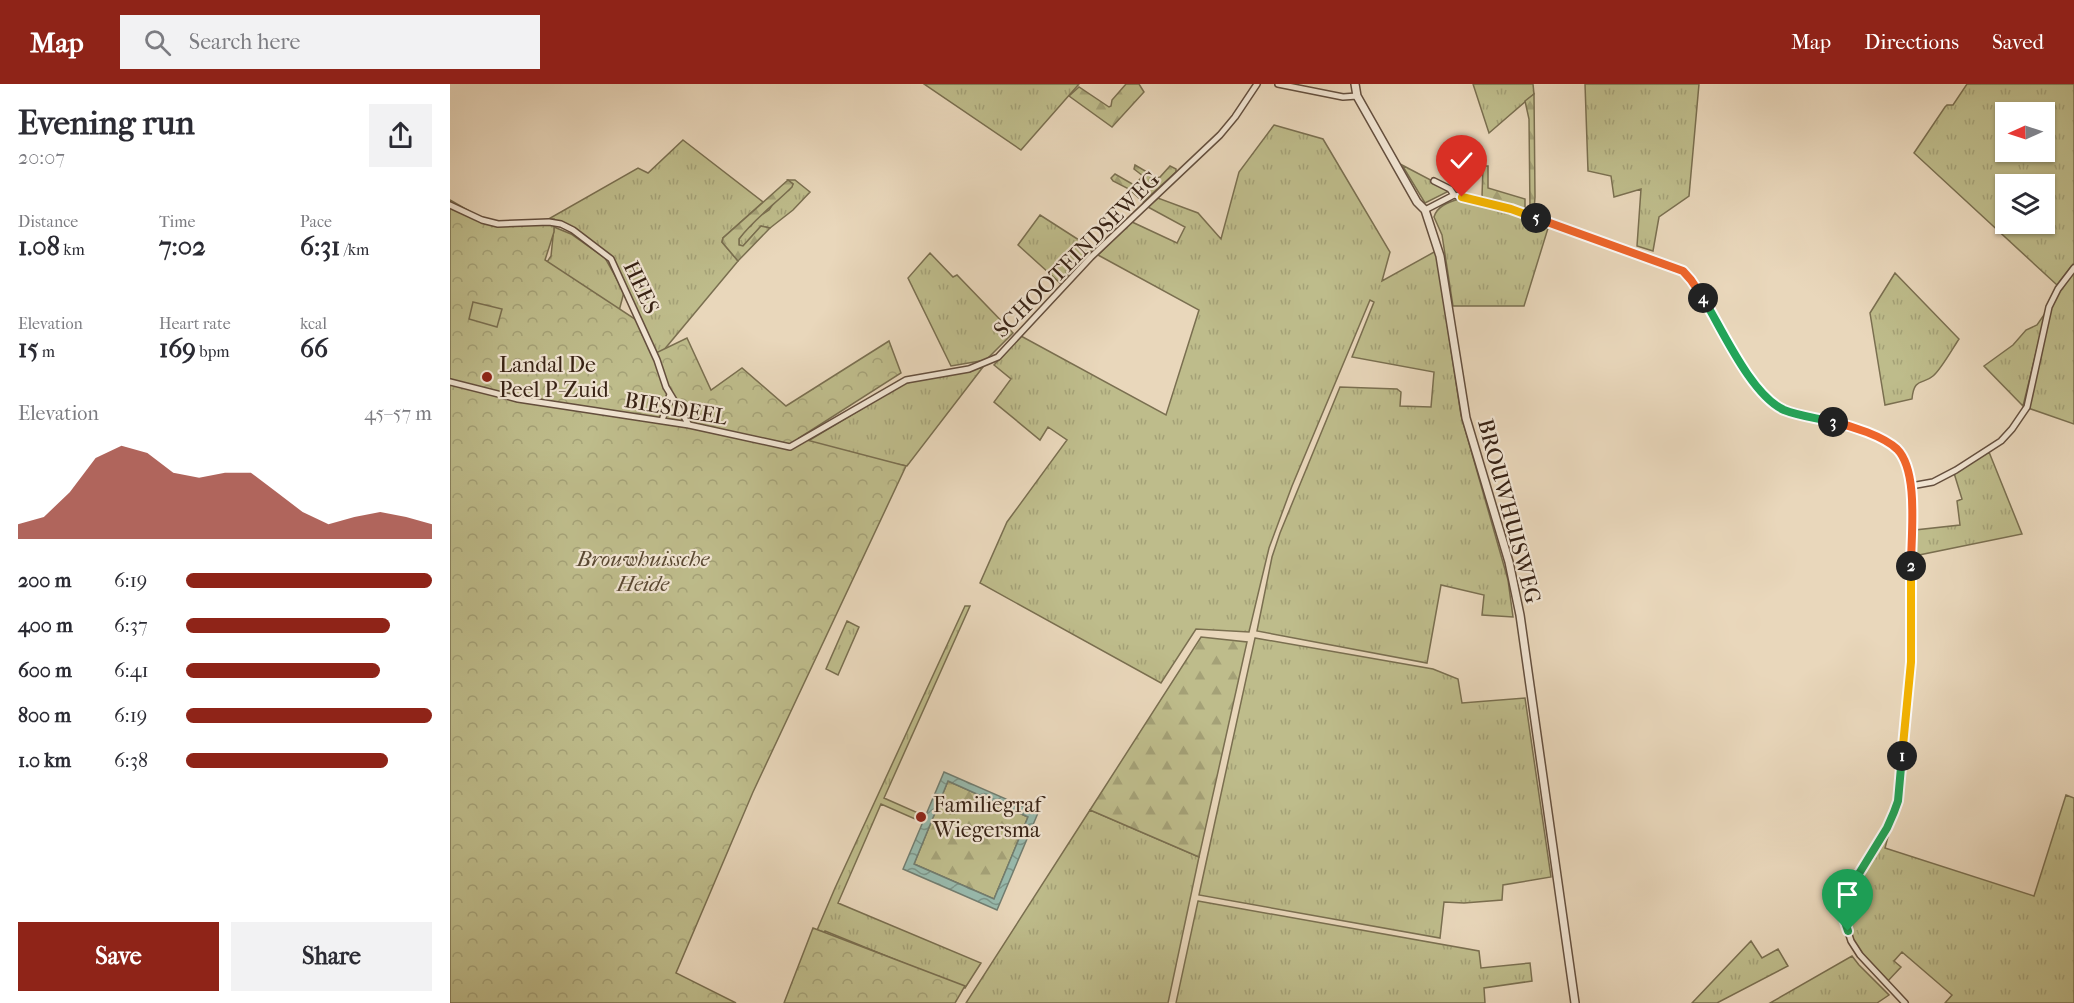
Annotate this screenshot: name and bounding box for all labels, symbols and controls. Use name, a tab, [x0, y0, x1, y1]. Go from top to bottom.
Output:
search box	[120, 15, 540, 69]
text: Map	[30, 26, 84, 59]
icon: search	[141, 26, 174, 59]
text: Search here	[189, 29, 300, 55]
text: Map	[1791, 30, 1831, 54]
text: Directions	[1864, 30, 1959, 54]
text: Saved	[1992, 30, 2044, 54]
north arrow	[1995, 102, 2055, 162]
map controls	[1995, 102, 2055, 234]
text: Evening run	[18, 104, 195, 143]
button: share	[369, 104, 432, 167]
pin	[1436, 135, 1487, 197]
icon: check	[1445, 144, 1478, 177]
text: 20:07	[18, 146, 65, 169]
street label: SCHOOTEINDSEWEG	[988, 166, 1165, 343]
button: layers	[1995, 174, 2055, 234]
pin: 5	[1521, 203, 1551, 233]
text: 5	[1533, 208, 1539, 227]
text: Distance	[18, 212, 78, 231]
text: Time	[159, 212, 195, 231]
text: Pace	[300, 212, 332, 231]
text: 1.08	[18, 231, 60, 262]
text: 7:02	[159, 231, 206, 262]
text: 6:31	[300, 231, 340, 262]
text: km	[60, 240, 85, 259]
text: /km	[340, 240, 369, 259]
street label: HEES	[618, 257, 665, 318]
pin: 4	[1688, 283, 1718, 313]
text: 4	[1698, 288, 1708, 307]
text: Elevation	[18, 314, 83, 333]
text: Heart rate	[159, 314, 231, 333]
text: kcal	[300, 314, 327, 333]
text: 15	[18, 333, 38, 364]
text: 169	[159, 333, 196, 364]
text: 66	[300, 333, 328, 364]
text: m	[38, 342, 55, 361]
text: bpm	[196, 342, 230, 361]
place label: Landal De Peel P-Zuid	[499, 352, 610, 403]
marker: Landal De Peel P-Zuid	[480, 370, 494, 384]
street label: BIESDEEL	[622, 387, 730, 431]
text: Elevation	[18, 402, 99, 425]
text: 45–57 m	[364, 402, 432, 425]
pin: 3	[1818, 407, 1848, 437]
text: 3	[1830, 412, 1836, 431]
street label: BROUWHUISWEG	[1472, 416, 1546, 606]
park label: Brouwhuissche Heide	[576, 546, 711, 597]
pin: 2	[1896, 551, 1926, 581]
text: 2	[1907, 556, 1915, 575]
text: 200 m	[18, 569, 71, 592]
text: 6:19	[114, 569, 147, 592]
text: 400 m	[18, 614, 73, 637]
text: 6:37	[114, 614, 148, 637]
text: 600 m	[18, 659, 72, 682]
text: 6:41	[114, 659, 149, 682]
text: 800 m	[18, 704, 71, 727]
text: 6:19	[114, 704, 147, 727]
pin: 1	[1887, 741, 1917, 771]
text: 1	[1899, 746, 1905, 765]
text: 1.0 km	[18, 749, 71, 772]
text: 6:38	[114, 749, 148, 772]
place label: Familiegraf Wiegersma	[932, 792, 1046, 843]
marker: Familiegraf Wiegersma	[914, 810, 928, 824]
pin	[1822, 869, 1873, 931]
icon: arrive	[1831, 878, 1864, 911]
button: Save	[18, 922, 219, 991]
button: Share	[231, 922, 432, 991]

